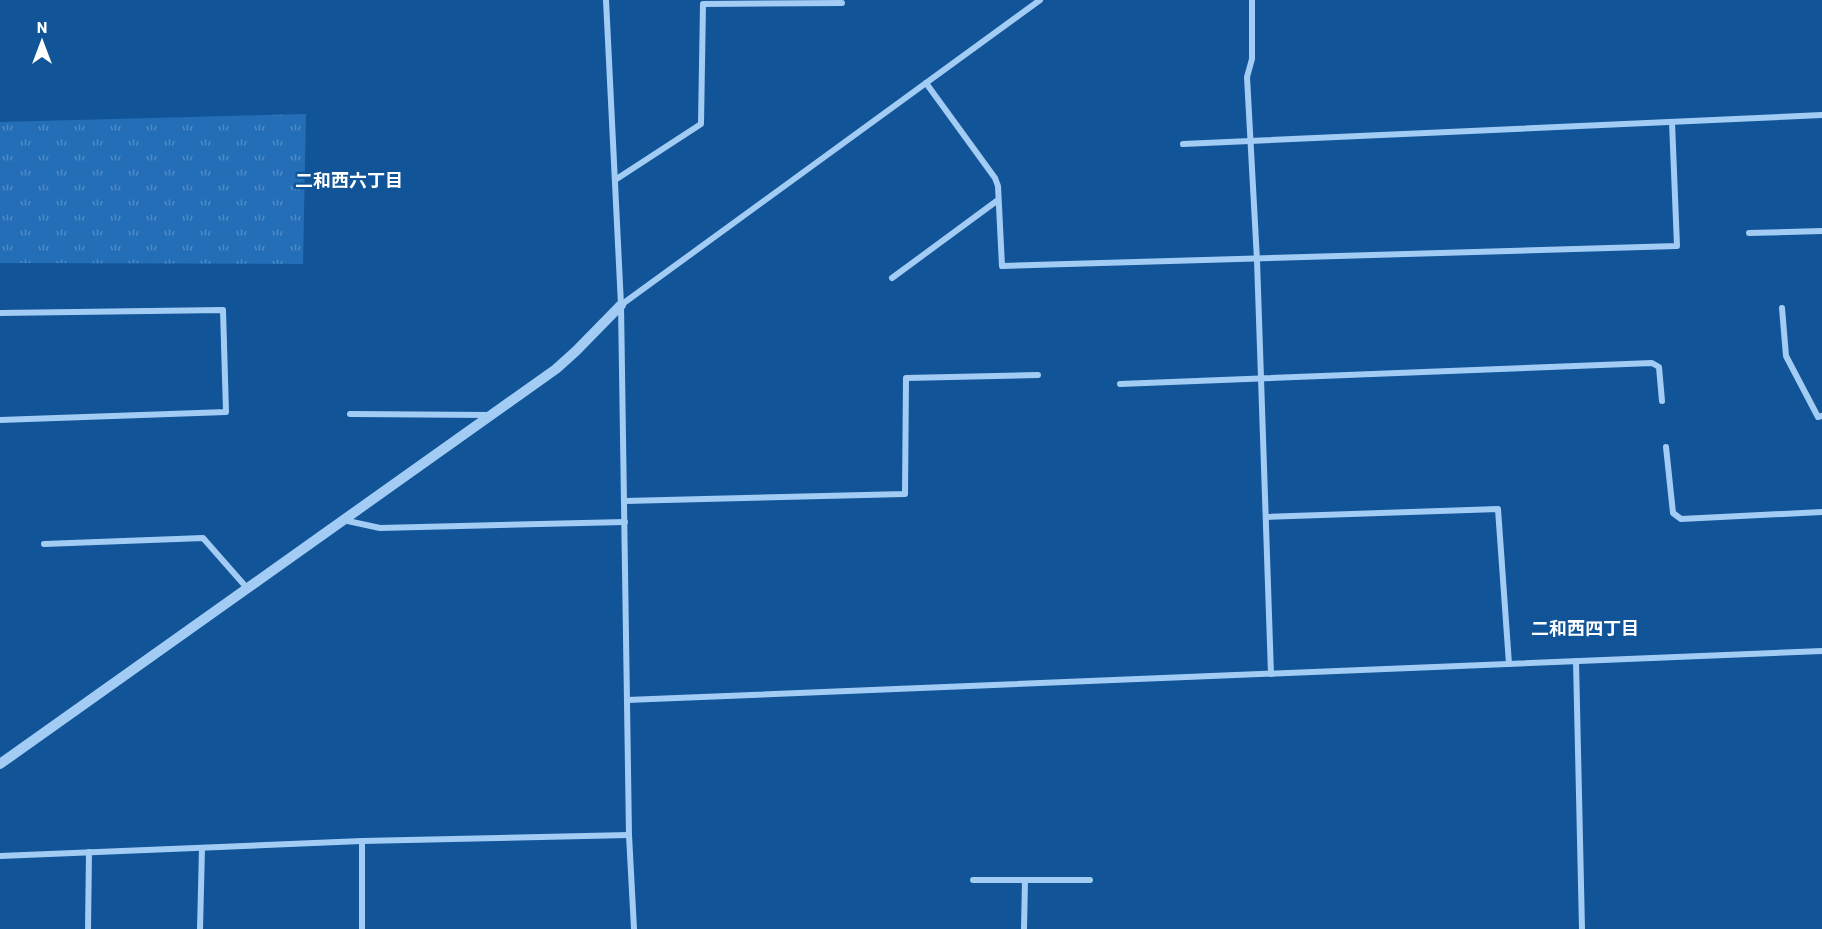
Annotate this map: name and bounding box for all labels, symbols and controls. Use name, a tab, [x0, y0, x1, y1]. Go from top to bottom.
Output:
north arrow	[12, 12, 72, 72]
text: N	[37, 17, 47, 36]
district label: 二和西六丁目	[295, 169, 403, 191]
district label: 二和西四丁目	[1531, 617, 1639, 639]

